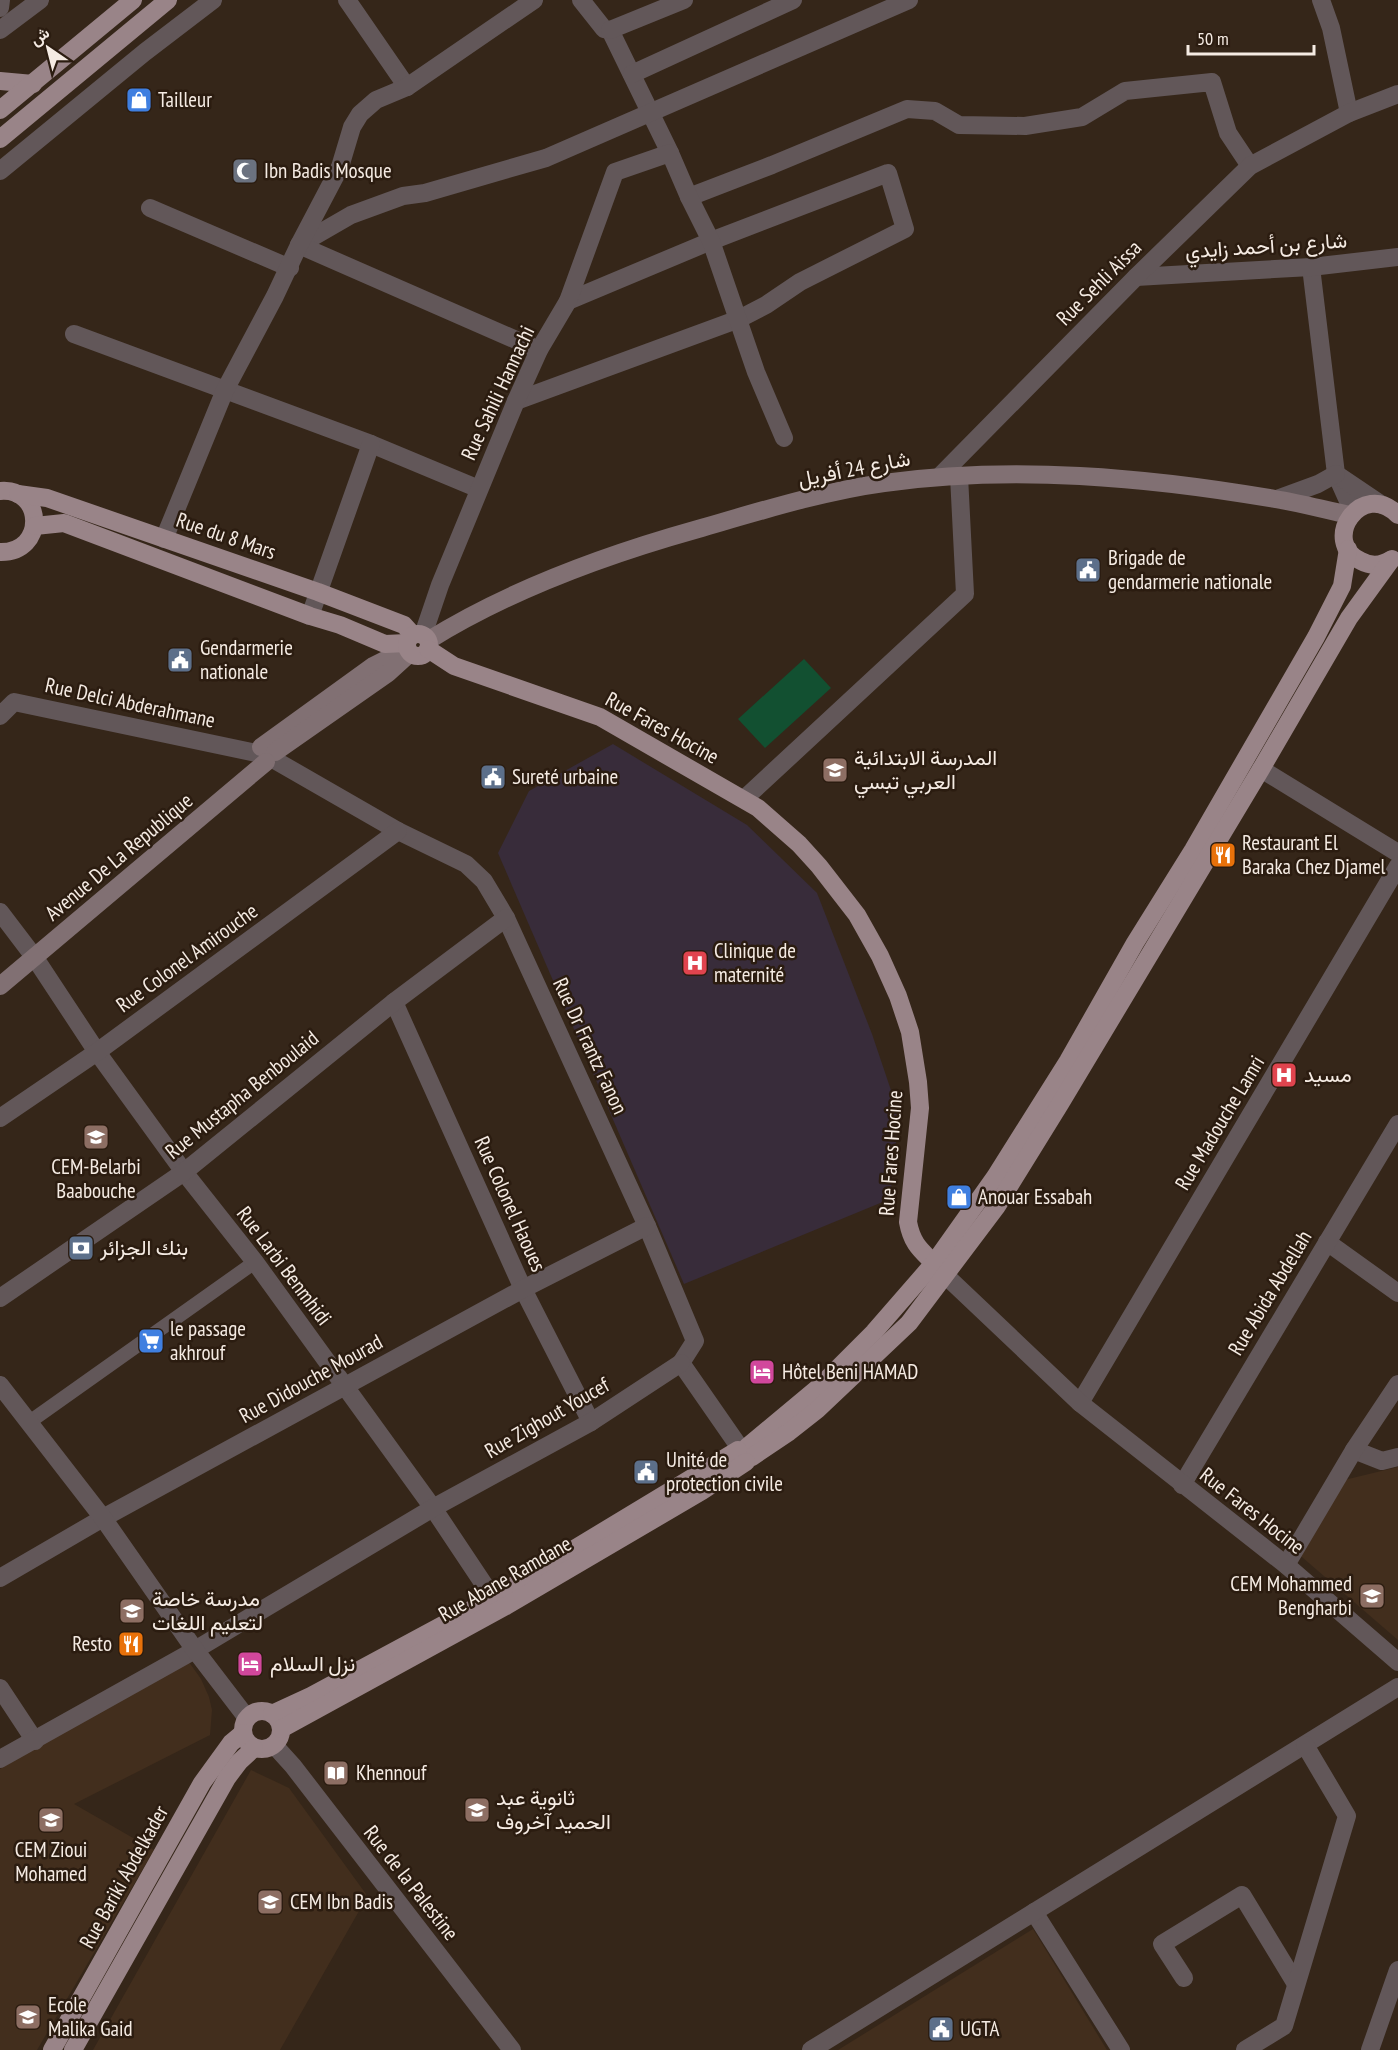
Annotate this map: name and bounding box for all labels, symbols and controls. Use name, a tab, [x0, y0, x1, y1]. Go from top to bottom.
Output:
north arrow	[18, 18, 78, 78]
scale bar	[1188, 18, 1314, 56]
text: ش	[26, 22, 53, 49]
text: 50 m	[1197, 27, 1229, 50]
shop icon: Tailleur	[124, 85, 154, 115]
place label: Tailleur	[158, 86, 212, 113]
mosque icon: Ibn Badis Mosque	[230, 156, 260, 186]
place label: Ibn Badis Mosque	[264, 157, 392, 184]
street label: شارع بن أحمد زايدي	[1184, 226, 1348, 269]
street label: Rue Sehli Aissa	[1050, 234, 1147, 331]
street label: Rue Sahili Hannachi	[455, 321, 540, 464]
street label: شارع 24 أفريل	[795, 444, 913, 494]
street label: Rue du 8 Mars	[173, 506, 279, 565]
place label: Brigade de gendarmerie nationale	[1108, 544, 1272, 595]
public building icon: Brigade de gendarmerie nationale	[1073, 555, 1103, 585]
place label: Gendarmerie nationale	[200, 634, 293, 685]
public building icon: Gendarmerie nationale	[165, 645, 195, 675]
street label: Rue Delci Abderahmane	[43, 671, 218, 734]
street label: Rue Fares Hocine	[601, 685, 724, 770]
place label: المدرسة الابتدائية العربي تبسي	[854, 744, 997, 799]
school or university icon: المدرسة الابتدائية العربي تبسي	[820, 755, 850, 785]
public building icon: Sureté urbaine	[478, 762, 508, 792]
place label: Sureté urbaine	[512, 763, 618, 790]
street label: Avenue De La Republique	[39, 787, 198, 926]
place label: Restaurant El Baraka Chez Djamel	[1242, 829, 1386, 880]
restaurant icon: Restaurant El Baraka Chez Djamel	[1208, 840, 1238, 870]
street label: Rue Colonel Amirouche	[111, 897, 263, 1018]
place label: Clinique de maternité	[714, 937, 796, 988]
hospital icon: Clinique de maternité	[680, 948, 710, 978]
street label: Rue Dr Frantz Fanon	[547, 973, 634, 1118]
street label: Rue Mustapha Benboulaid	[160, 1025, 324, 1165]
street label: Rue Madouche Lamri	[1169, 1051, 1270, 1195]
hospital icon: مسيد	[1269, 1060, 1299, 1090]
place label: مسيد	[1304, 1061, 1352, 1088]
street label: Rue Fares Hocine	[873, 1089, 908, 1217]
school or university icon: CEM-Belarbi Baabouche	[81, 1122, 111, 1152]
street label: Rue Colonel Haoues	[469, 1132, 552, 1276]
place label: CEM-Belarbi Baabouche	[51, 1153, 141, 1204]
shop icon: Anouar Essabah	[944, 1182, 974, 1212]
place label: Anouar Essabah	[978, 1183, 1092, 1210]
street label: Rue Larbi Benmhidi	[231, 1201, 338, 1330]
street label: Rue Abida Abdellah	[1222, 1225, 1317, 1360]
bank icon: بنك الجزائر	[66, 1233, 96, 1263]
place label: بنك الجزائر	[99, 1234, 188, 1261]
place label: le passage akhrouf	[170, 1315, 246, 1366]
supermarket icon: le passage akhrouf	[136, 1326, 166, 1356]
street label: Rue Didouche Mourad	[234, 1328, 387, 1429]
hotel icon: Hôtel Beni HAMAD	[747, 1357, 777, 1387]
place label: Hôtel Beni HAMAD	[782, 1358, 918, 1385]
street label: Rue Zighout Youcef	[480, 1371, 614, 1464]
place label: Unité de protection civile	[666, 1446, 783, 1497]
public building icon: Unité de protection civile	[631, 1457, 661, 1487]
street label: Rue Fares Hocine	[1194, 1461, 1310, 1560]
street label: Rue Abane Ramdane	[433, 1530, 576, 1628]
place label: CEM Mohammed Bengharbi	[1230, 1570, 1352, 1621]
school or university icon: CEM Mohammed Bengharbi	[1357, 1581, 1387, 1611]
place label: مدرسة خاصة لتعليم اللغات	[152, 1585, 263, 1637]
school or university icon: مدرسة خاصة لتعليم اللغات	[117, 1596, 147, 1626]
restaurant icon: Resto	[116, 1629, 146, 1659]
place label: Resto	[72, 1630, 112, 1657]
hotel icon: نزل السلام	[235, 1649, 265, 1679]
place label: نزل السلام	[270, 1650, 355, 1678]
library icon: Khennouf	[321, 1758, 351, 1788]
place label: Khennouf	[356, 1759, 427, 1786]
place label: ثانوية عبد الحميد آخروف	[496, 1784, 611, 1835]
school or university icon: ثانوية عبد الحميد آخروف	[462, 1795, 492, 1825]
street label: Rue Bariki Abdelkader	[73, 1800, 174, 1953]
school or university icon: CEM Zioui Mohamed	[36, 1805, 66, 1835]
street label: Rue de la Palestine	[358, 1820, 465, 1946]
place label: CEM Zioui Mohamed	[15, 1836, 87, 1887]
school or university icon: CEM Ibn Badis	[255, 1887, 285, 1917]
place label: CEM Ibn Badis	[290, 1888, 393, 1915]
place label: Ecole Malika Gaid	[48, 1991, 133, 2042]
school or university icon: Ecole Malika Gaid	[13, 2002, 43, 2032]
public building icon: UGTA	[926, 2014, 956, 2044]
place label: UGTA	[960, 2015, 1000, 2042]

